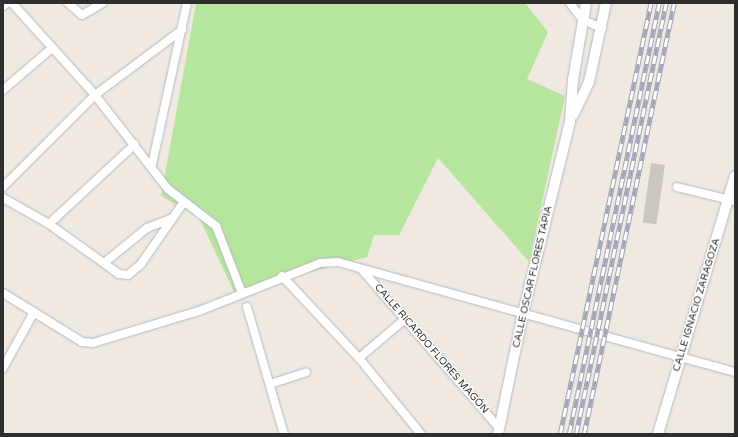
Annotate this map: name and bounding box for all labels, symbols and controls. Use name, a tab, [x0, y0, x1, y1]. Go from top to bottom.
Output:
street label: CALLE OSCAR FLORES TAPIA	[511, 205, 555, 349]
street label: CALLE IGNACIO ZARAGOZA	[671, 237, 723, 373]
street label: CALLE RICARDO FLORES MAGÓN	[372, 282, 490, 416]

